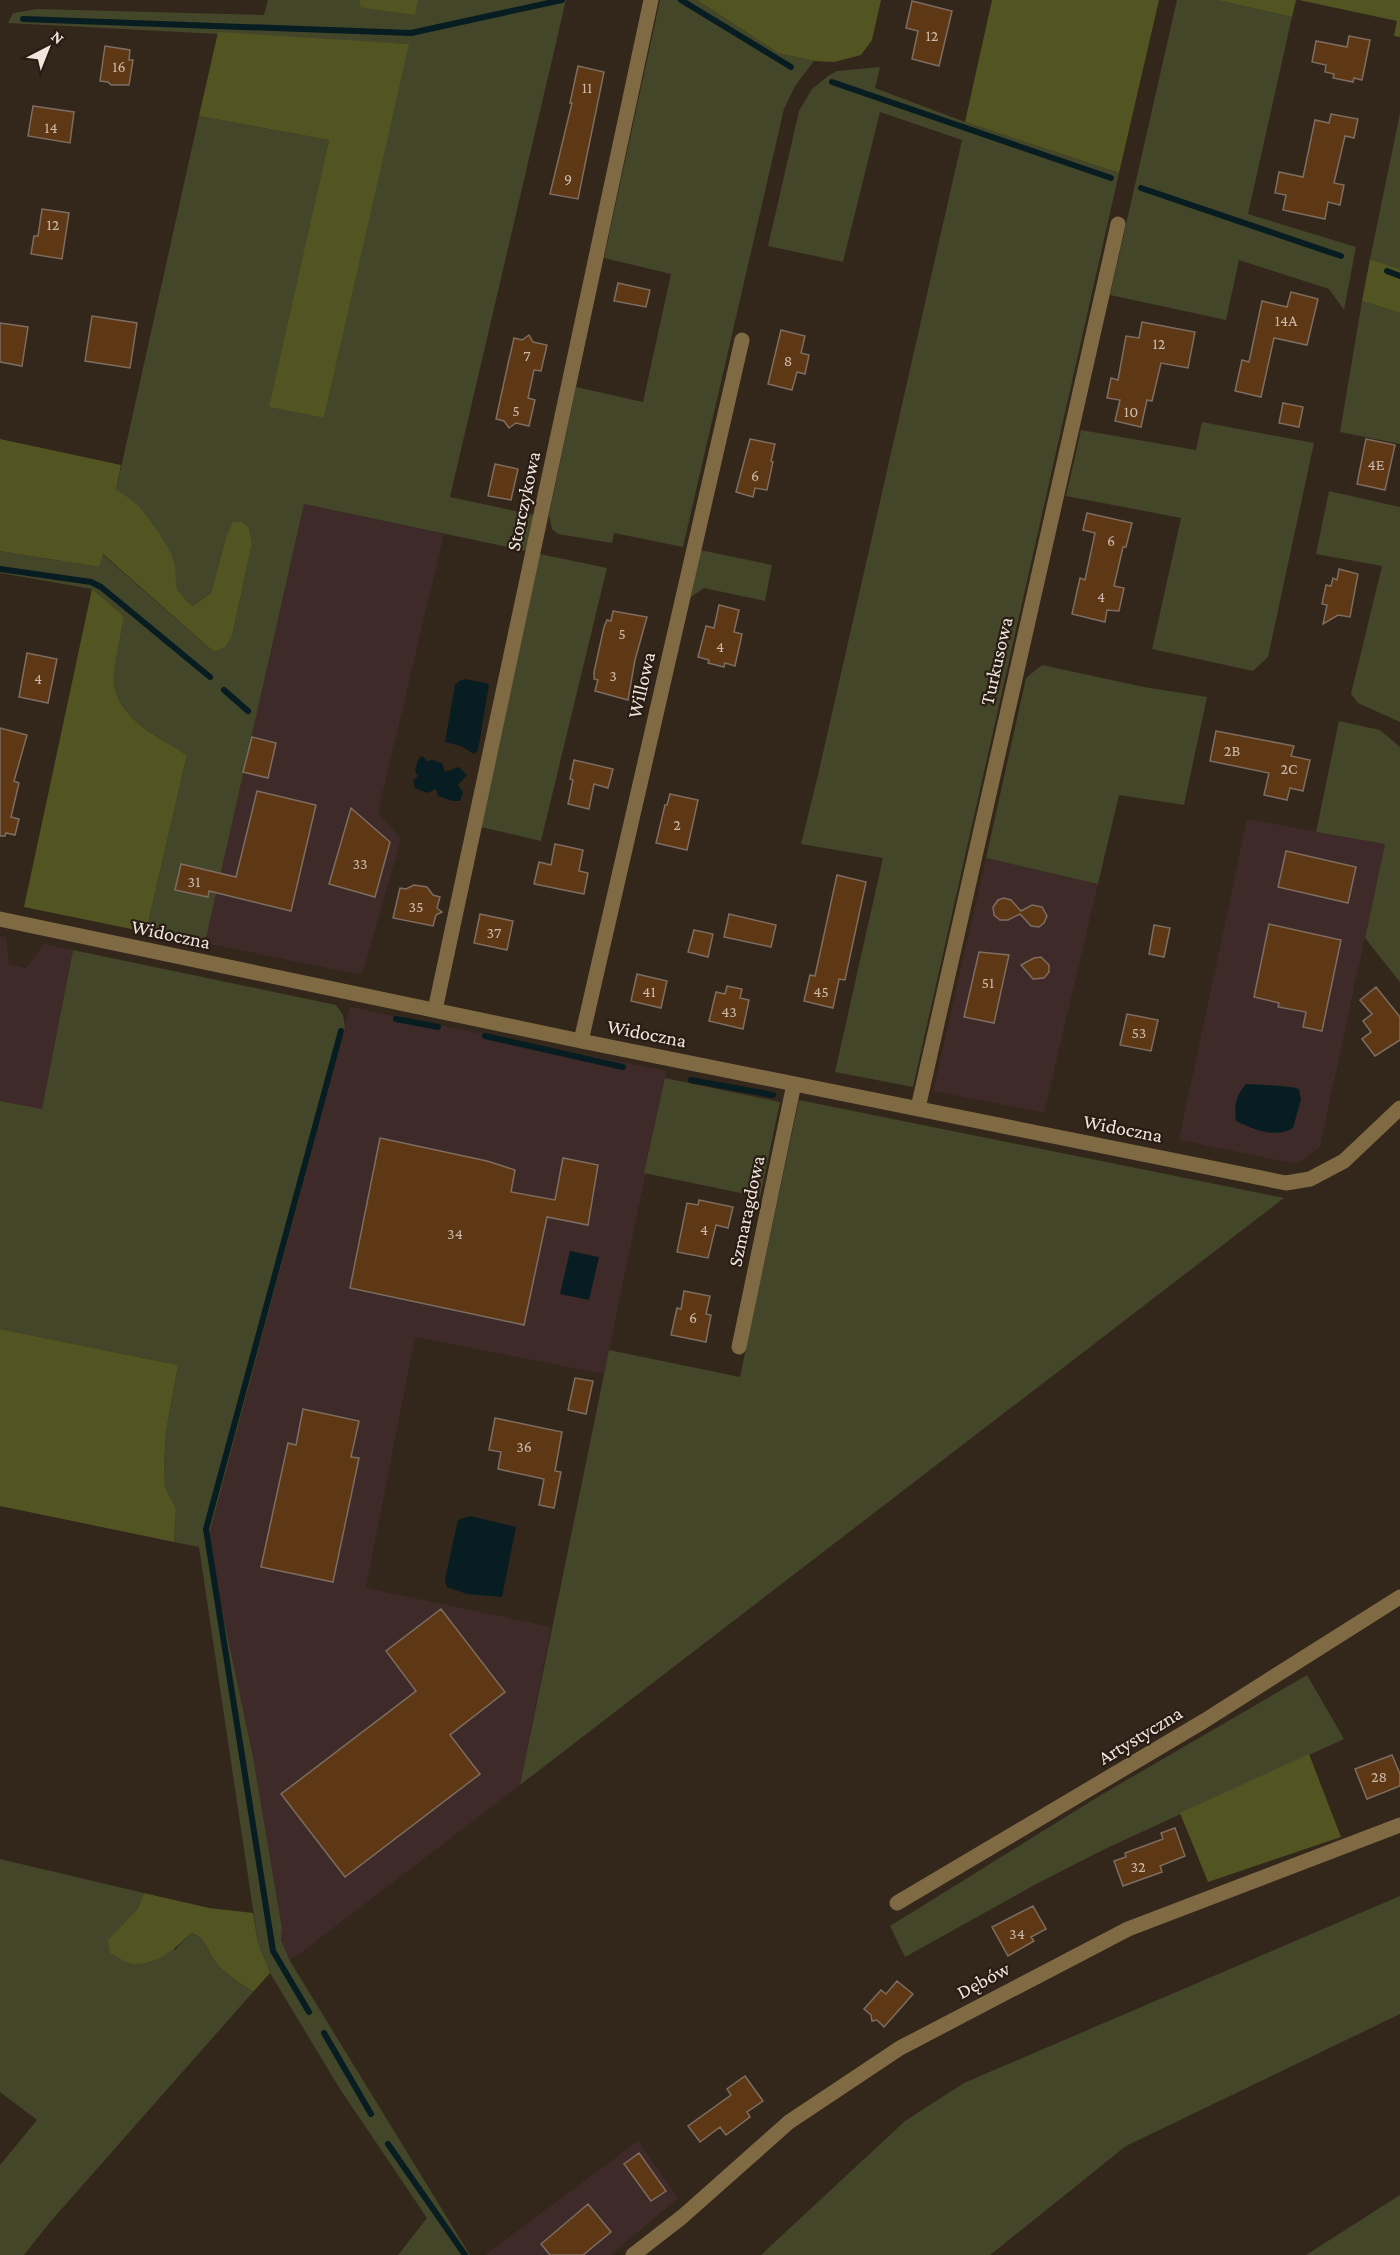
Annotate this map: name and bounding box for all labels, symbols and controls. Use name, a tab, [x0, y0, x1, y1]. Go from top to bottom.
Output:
north arrow	[18, 18, 78, 78]
text: N	[48, 27, 68, 47]
house number: 12	[926, 27, 939, 44]
house number: 16	[112, 58, 126, 75]
house number: 11	[582, 79, 592, 96]
house number: 14	[44, 119, 58, 136]
house number: 9	[564, 170, 572, 187]
house number: 12	[47, 216, 60, 233]
house number: 14A	[1275, 312, 1298, 329]
house number: 12	[1153, 335, 1166, 352]
house number: 7	[523, 347, 531, 364]
house number: 8	[784, 352, 792, 369]
house number: 5	[512, 402, 520, 419]
house number: 10	[1124, 403, 1138, 420]
street label: Storczykowa	[502, 449, 545, 553]
house number: 4E	[1368, 456, 1385, 473]
house number: 6	[751, 467, 759, 484]
house number: 6	[1107, 532, 1115, 549]
house number: 4	[1097, 588, 1105, 605]
street label: Turkusowa	[975, 615, 1017, 707]
house number: 5	[618, 625, 626, 642]
house number: 4	[716, 638, 724, 655]
street label: Willowa	[623, 650, 659, 720]
house number: 3	[609, 667, 617, 684]
house number: 4	[34, 670, 42, 687]
house number: 2B	[1224, 742, 1240, 759]
house number: 2C	[1280, 760, 1298, 777]
house number: 2	[673, 816, 681, 833]
house number: 33	[352, 855, 368, 872]
house number: 31	[188, 873, 200, 890]
house number: 35	[408, 898, 424, 915]
street label: Widoczna	[129, 915, 213, 953]
house number: 37	[487, 924, 502, 941]
house number: 51	[982, 974, 994, 991]
house number: 41	[642, 983, 656, 1000]
house number: 45	[813, 983, 829, 1000]
house number: 43	[721, 1003, 737, 1020]
street label: Widoczna	[605, 1015, 689, 1051]
house number: 53	[1132, 1024, 1146, 1041]
street label: Widoczna	[1081, 1110, 1165, 1146]
street label: Szmaragdowa	[723, 1153, 769, 1269]
house number: 4	[700, 1221, 708, 1238]
house number: 34	[447, 1225, 463, 1242]
house number: 6	[689, 1309, 697, 1326]
house number: 36	[516, 1438, 532, 1455]
street label: Artystyczna	[1094, 1701, 1187, 1770]
house number: 28	[1371, 1768, 1387, 1785]
house number: 32	[1130, 1858, 1146, 1875]
house number: 34	[1009, 1925, 1025, 1942]
street label: Dębów	[953, 1957, 1014, 2004]

